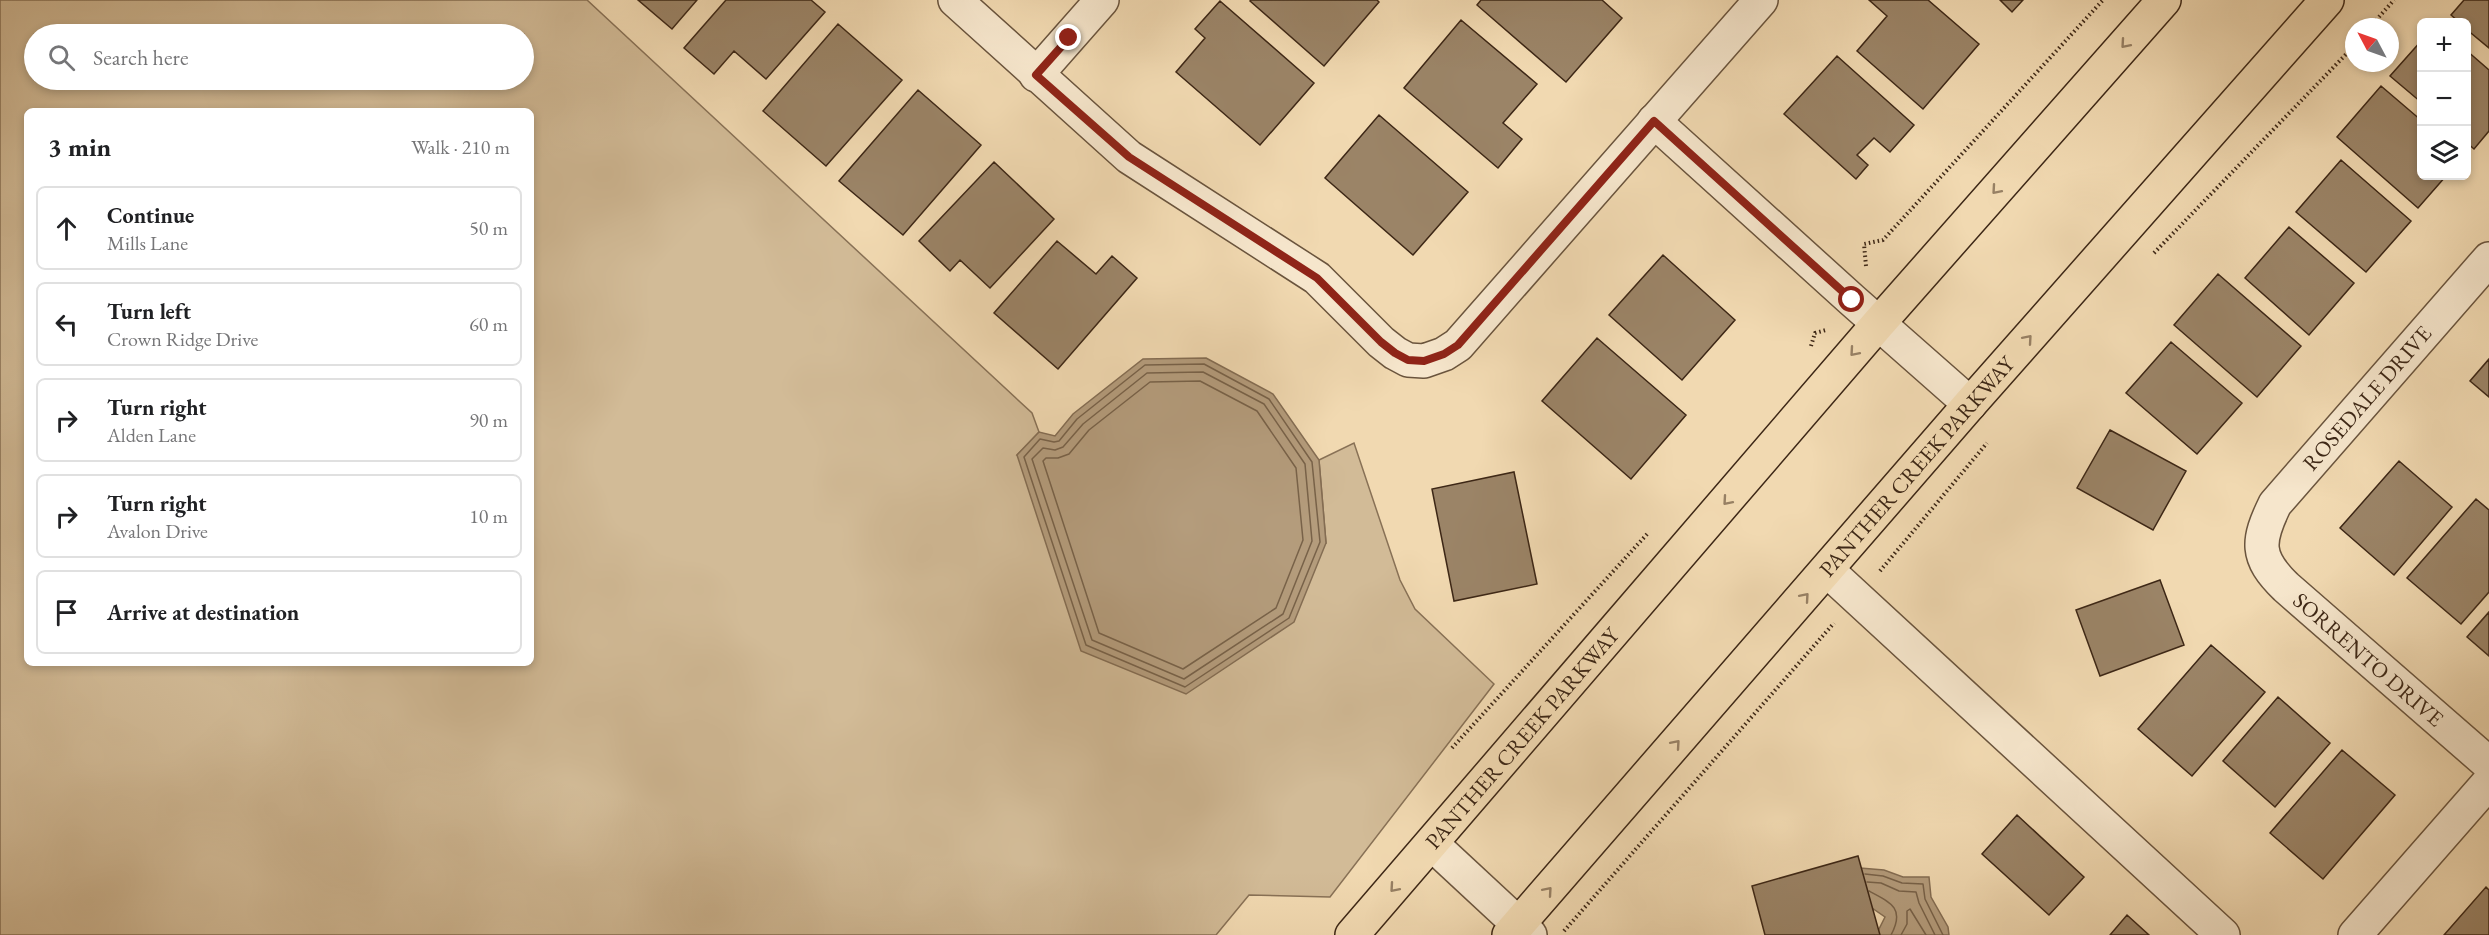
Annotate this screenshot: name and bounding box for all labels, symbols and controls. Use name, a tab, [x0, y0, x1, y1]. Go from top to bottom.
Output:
north arrow	[2345, 18, 2399, 72]
map controls	[2417, 18, 2471, 180]
button: +	[2417, 18, 2471, 72]
search box	[24, 24, 534, 90]
route end	[1055, 24, 1081, 50]
one-way arrow	[2121, 37, 2132, 48]
icon: search	[45, 41, 78, 74]
text: Search here	[93, 43, 188, 72]
button: −	[2417, 72, 2471, 126]
button: layers	[2417, 126, 2471, 180]
text: 3 min	[48, 130, 111, 164]
text: Walk · 210 m	[411, 134, 510, 160]
one-way arrow	[1992, 183, 2003, 194]
text: Continue	[107, 201, 194, 230]
icon: ahead	[50, 212, 83, 245]
text: 50 m	[469, 215, 508, 241]
text: Mills Lane	[107, 230, 188, 256]
route start	[1838, 286, 1864, 312]
text: Turn left	[107, 297, 191, 326]
icon: left	[50, 308, 83, 341]
text: 60 m	[469, 311, 508, 337]
street label: ROSEDALE DRIVE	[2296, 319, 2438, 477]
text: Crown Ridge Drive	[107, 326, 258, 352]
one-way arrow	[2021, 335, 2032, 345]
one-way arrow	[1850, 346, 1861, 356]
street label: PANTHER CREEK PARKWAY	[1812, 349, 2021, 582]
text: Turn right	[107, 393, 206, 422]
icon: right	[50, 404, 83, 437]
text: 90 m	[469, 407, 508, 433]
text: Alden Lane	[107, 422, 196, 448]
text: Turn right	[107, 489, 206, 518]
one-way arrow	[1723, 494, 1734, 505]
icon: right	[50, 500, 83, 533]
text: 10 m	[469, 503, 508, 529]
text: Avalon Drive	[107, 518, 208, 544]
street label: SORRENTO DRIVE	[2287, 585, 2450, 733]
one-way arrow	[1798, 593, 1809, 604]
icon: arrive	[50, 596, 83, 629]
text: Arrive at destination	[107, 598, 299, 627]
street label: PANTHER CREEK PARKWAY	[1418, 620, 1626, 855]
one-way arrow	[1669, 740, 1680, 751]
one-way arrow	[1390, 881, 1401, 892]
one-way arrow	[1541, 887, 1552, 898]

